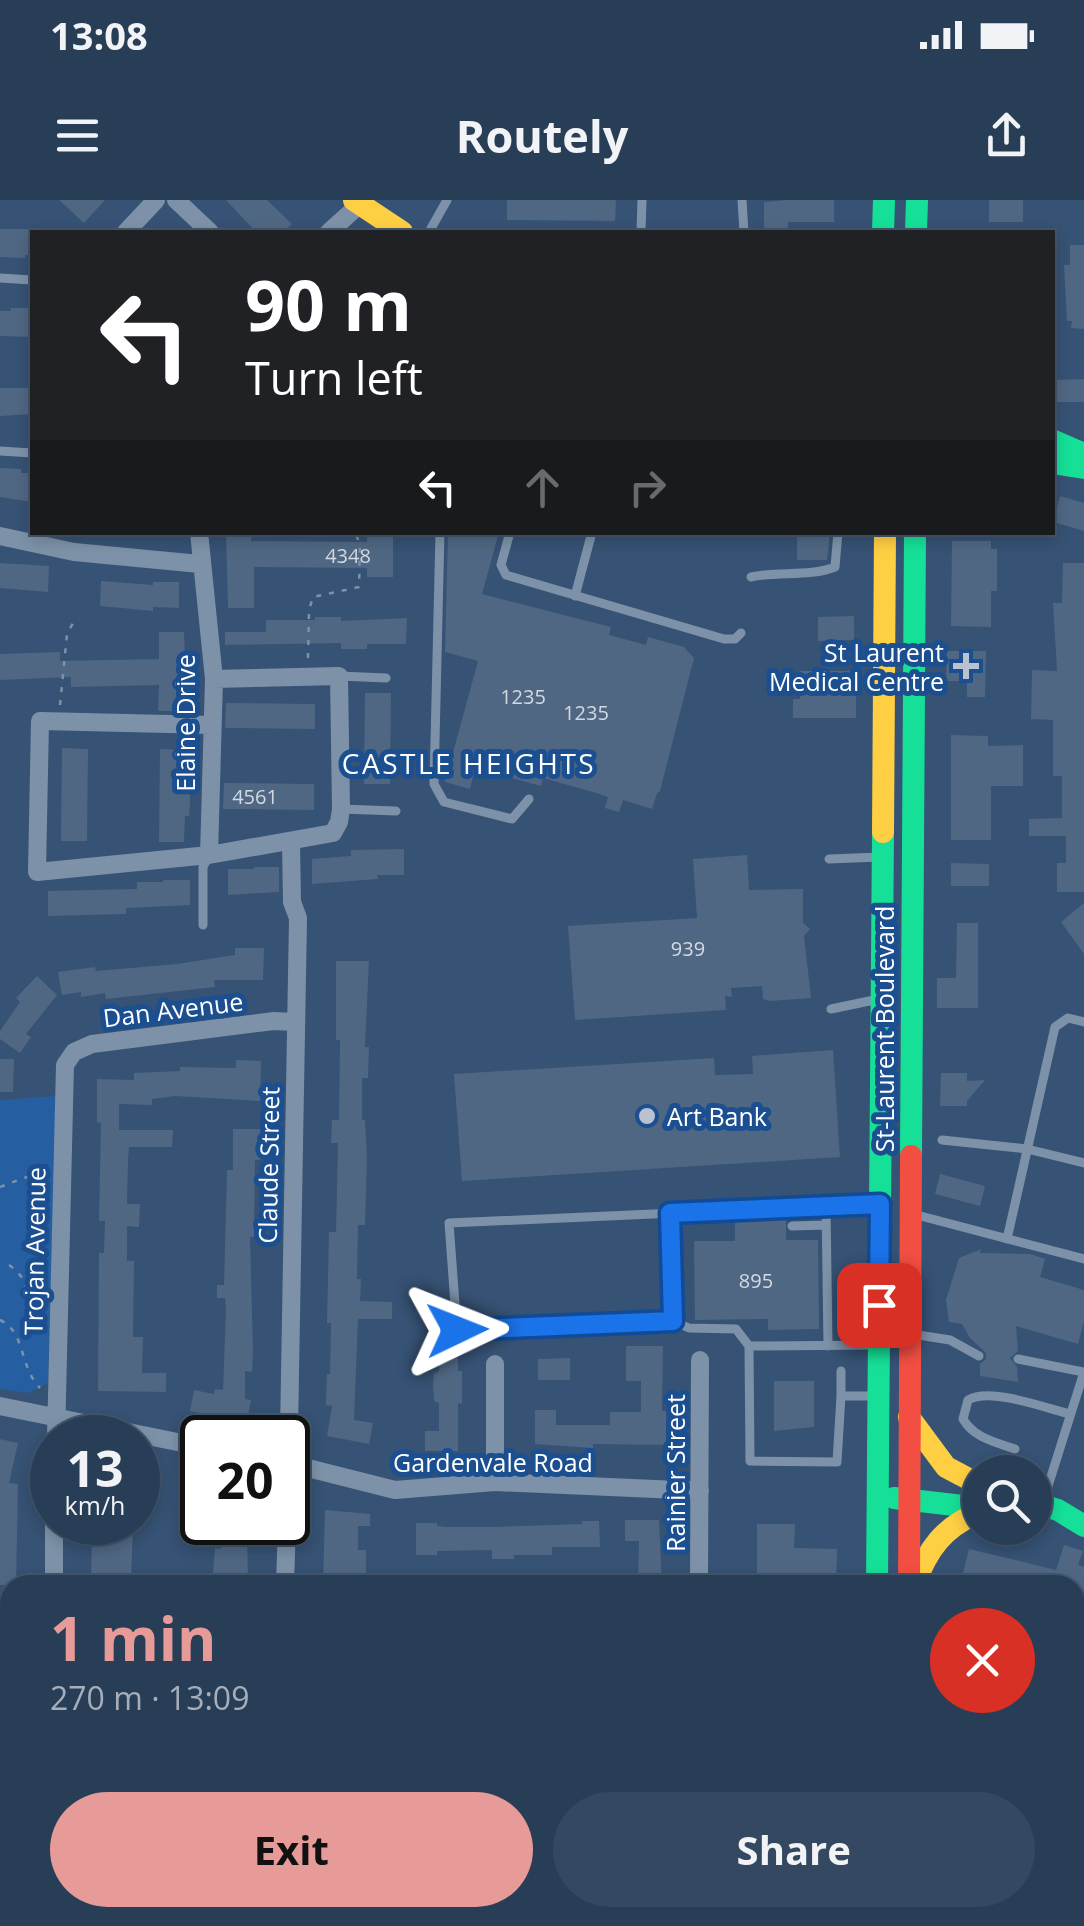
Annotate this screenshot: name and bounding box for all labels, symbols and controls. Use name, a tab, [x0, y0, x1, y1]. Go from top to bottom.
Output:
text: 13:08	[50, 9, 148, 61]
text: Routely	[456, 105, 628, 166]
icon: menu	[50, 108, 105, 163]
icon: share	[979, 108, 1034, 163]
text: 90 m	[245, 256, 412, 352]
icon: left	[80, 270, 210, 400]
text: Turn left	[245, 347, 423, 408]
icon: left	[410, 460, 465, 515]
icon: ahead	[515, 460, 570, 515]
icon: right	[620, 460, 675, 515]
house number: 4348	[325, 542, 371, 569]
place label: St Laurent Medical Centre	[769, 635, 944, 698]
marker: St Laurent Medical Centre	[953, 653, 979, 679]
street label: Elaine Drive	[168, 654, 202, 792]
house number: 1235	[500, 683, 546, 710]
house number: 1235	[563, 699, 609, 726]
district label: CASTLE HEIGHTS	[342, 744, 596, 782]
house number: 4561	[232, 783, 278, 810]
street label: St-Laurent Boulevard	[867, 906, 901, 1152]
house number: 939	[671, 935, 705, 962]
street label: Dan Avenue	[101, 984, 245, 1034]
street label: Claude Street	[250, 1086, 286, 1244]
place label: Art Bank	[667, 1099, 767, 1133]
marker: Art Bank	[636, 1105, 658, 1127]
street label: Trojan Avenue	[16, 1167, 52, 1335]
pin	[837, 1263, 922, 1348]
house number: 895	[739, 1267, 773, 1294]
position arrow	[405, 1278, 509, 1382]
icon: arrive	[852, 1278, 907, 1333]
street label: Rainier Street	[658, 1394, 692, 1552]
speed limit sign: 20	[180, 1415, 310, 1545]
text: 13	[66, 1434, 124, 1502]
street label: Gardenvale Road	[393, 1445, 593, 1479]
map controls	[962, 1455, 1052, 1545]
button: search	[962, 1455, 1052, 1545]
text: km/h	[65, 1488, 125, 1522]
text: 1 min	[50, 1597, 217, 1679]
button: close	[930, 1608, 1035, 1713]
text: 270 m · 13:09	[50, 1676, 249, 1719]
button: Exit	[50, 1792, 533, 1907]
button: Share	[553, 1792, 1035, 1907]

